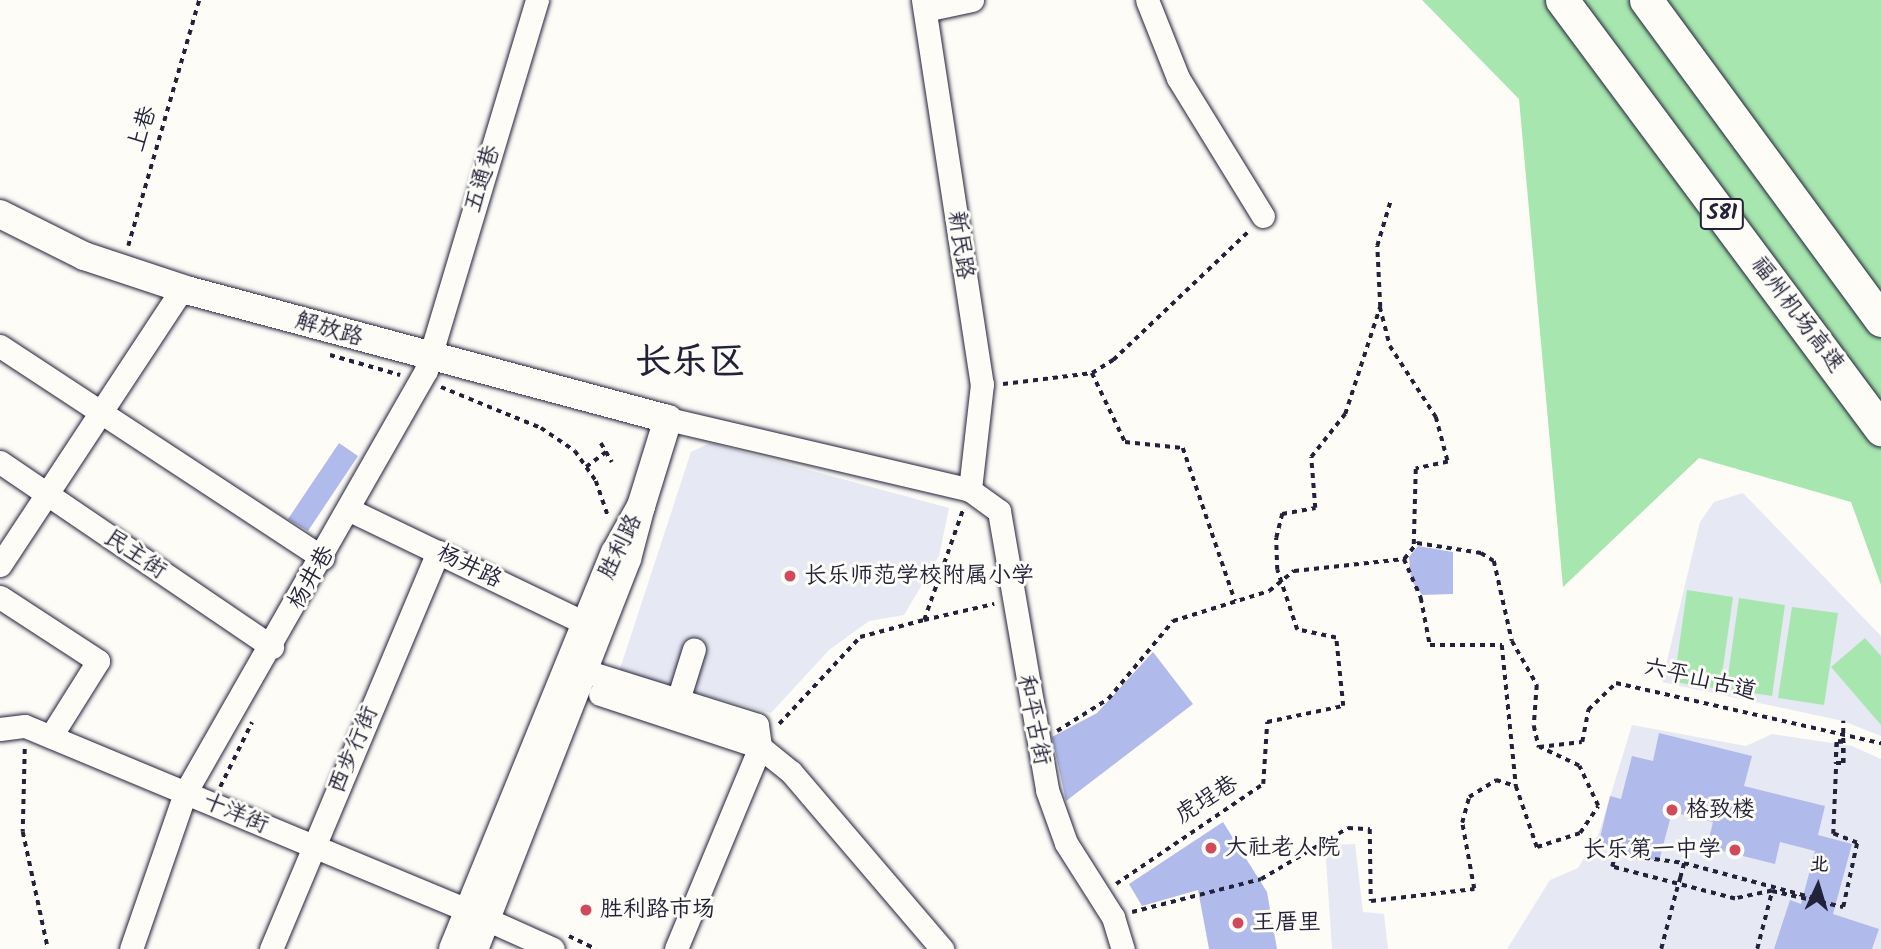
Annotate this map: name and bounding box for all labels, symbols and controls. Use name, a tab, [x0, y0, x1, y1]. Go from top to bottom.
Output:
street label: 上巷	[123, 103, 163, 155]
street label: 五通巷	[460, 142, 506, 216]
road number: S81	[1699, 196, 1745, 232]
street label: 新民路	[942, 209, 978, 281]
street label: 福州机场高速	[1744, 252, 1850, 378]
street label: 解放路	[292, 307, 366, 353]
district label: 长乐区	[635, 342, 745, 386]
street label: 胜利路	[593, 510, 649, 584]
street label: 民主街	[99, 524, 171, 586]
street label: 杨井路	[432, 539, 506, 595]
street label: 杨井巷	[283, 541, 341, 615]
place label: 长乐师范学校附属小学	[804, 562, 1034, 590]
marker: 长乐师范学校附属小学	[782, 568, 798, 584]
street label: 六平山古道	[1641, 654, 1759, 706]
street label: 和平古街	[1011, 672, 1055, 768]
street label: 西步行街	[323, 702, 385, 798]
street label: 虎埕巷	[1170, 770, 1244, 830]
street label: 十洋街	[198, 788, 272, 840]
place label: 格致楼	[1686, 796, 1755, 824]
marker: 格致楼	[1664, 802, 1680, 818]
place label: 大社老人院	[1225, 834, 1340, 862]
place label: 长乐第一中学	[1583, 836, 1721, 864]
marker: 大社老人院	[1203, 840, 1219, 856]
marker: 长乐第一中学	[1727, 842, 1743, 858]
text: 北	[1809, 849, 1830, 881]
north arrow	[1783, 851, 1853, 921]
place label: 胜利路市场	[600, 896, 715, 924]
marker: 胜利路市场	[578, 902, 594, 918]
place label: 王厝里	[1252, 909, 1321, 937]
marker: 王厝里	[1230, 915, 1246, 931]

